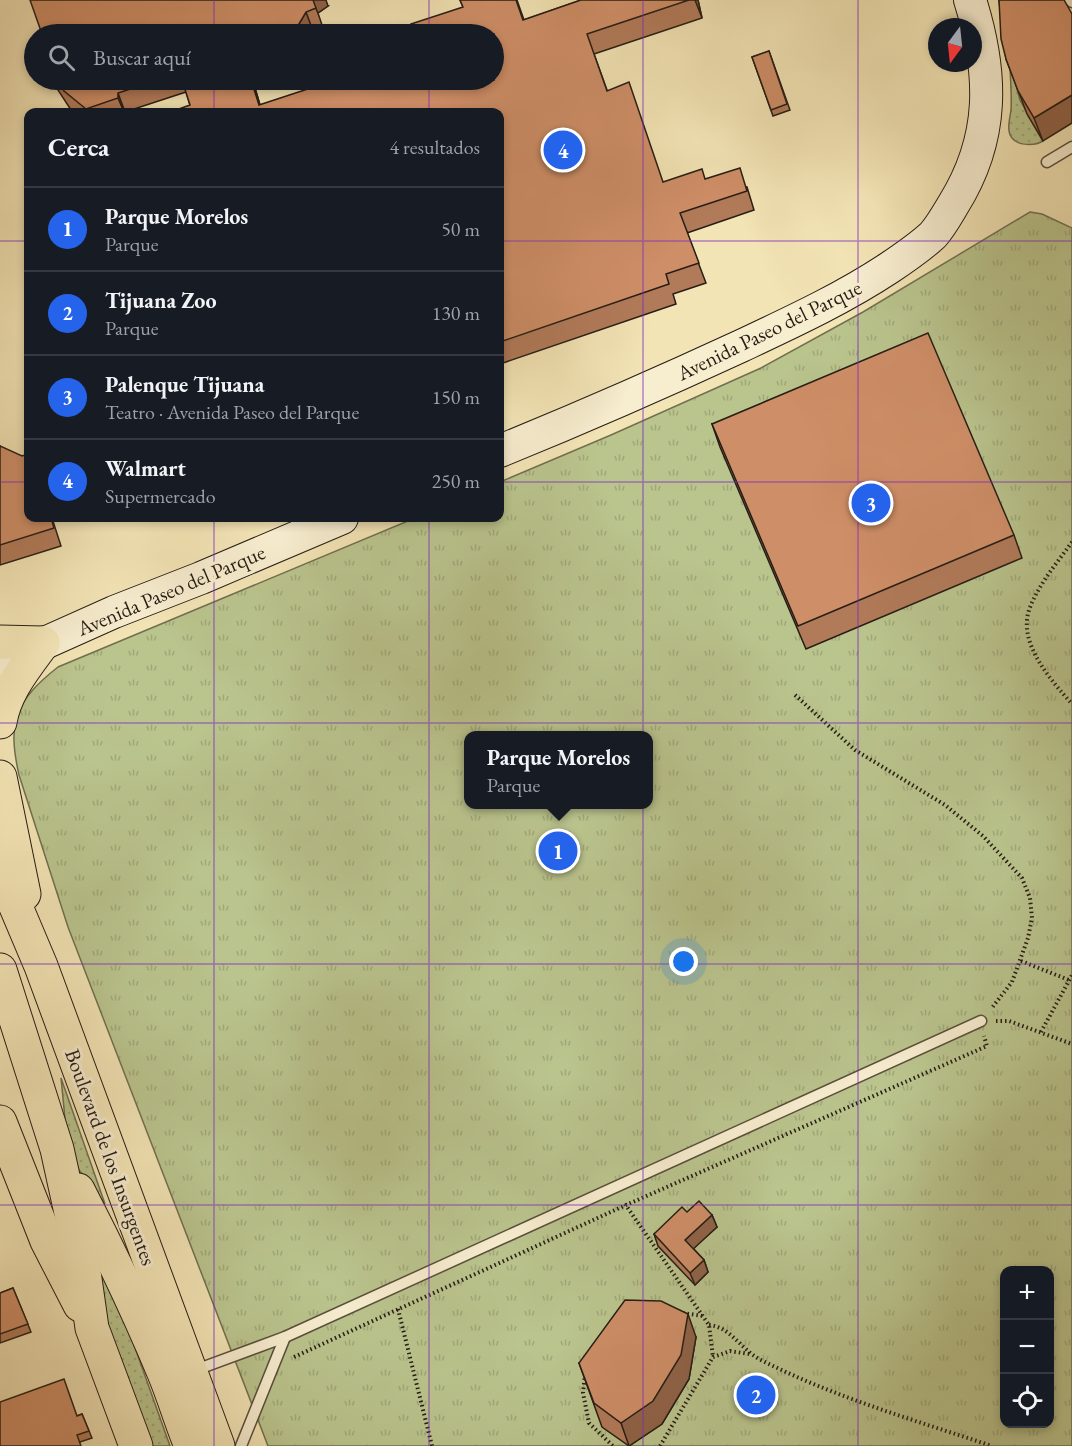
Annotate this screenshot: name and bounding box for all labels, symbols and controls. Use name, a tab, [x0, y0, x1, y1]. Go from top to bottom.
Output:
north arrow	[928, 18, 982, 72]
search box	[24, 24, 504, 90]
icon: search	[45, 41, 78, 74]
text: Buscar aquí	[93, 43, 191, 72]
pin: 4	[544, 128, 582, 172]
text: Cerca	[48, 130, 109, 164]
text: 4 resultados	[389, 134, 480, 160]
text: Parque Morelos	[105, 202, 248, 231]
text: 1	[62, 216, 73, 242]
text: 50 m	[441, 216, 480, 242]
text: Parque	[105, 231, 158, 257]
street label: Avenida Paseo del Parque	[671, 274, 866, 387]
text: Tijuana Zoo	[105, 286, 217, 315]
text: 2	[62, 300, 73, 326]
text: 130 m	[432, 300, 480, 326]
text: Parque	[105, 315, 158, 341]
text: Palenque Tijuana	[105, 370, 264, 399]
text: 3	[62, 384, 73, 410]
text: 150 m	[432, 384, 480, 410]
text: Teatro · Avenida Paseo del Parque	[105, 399, 359, 425]
text: Walmart	[105, 454, 186, 483]
text: 4	[62, 468, 73, 494]
text: 250 m	[432, 468, 480, 494]
pin: 3	[852, 480, 890, 526]
text: Supermercado	[105, 483, 216, 509]
street label: Avenida Paseo del Parque	[72, 538, 269, 642]
popup	[464, 731, 653, 809]
text: Parque Morelos	[487, 743, 630, 772]
text: Parque	[487, 772, 540, 798]
pin: 1	[538, 828, 578, 874]
your location	[669, 947, 698, 976]
street label: Boulevard de los Insurgentes	[59, 1045, 163, 1269]
map controls	[1000, 1266, 1054, 1428]
button: +	[1000, 1266, 1054, 1320]
button: −	[1000, 1320, 1054, 1374]
pin: 2	[736, 1372, 776, 1418]
button: locate	[1000, 1374, 1054, 1428]

